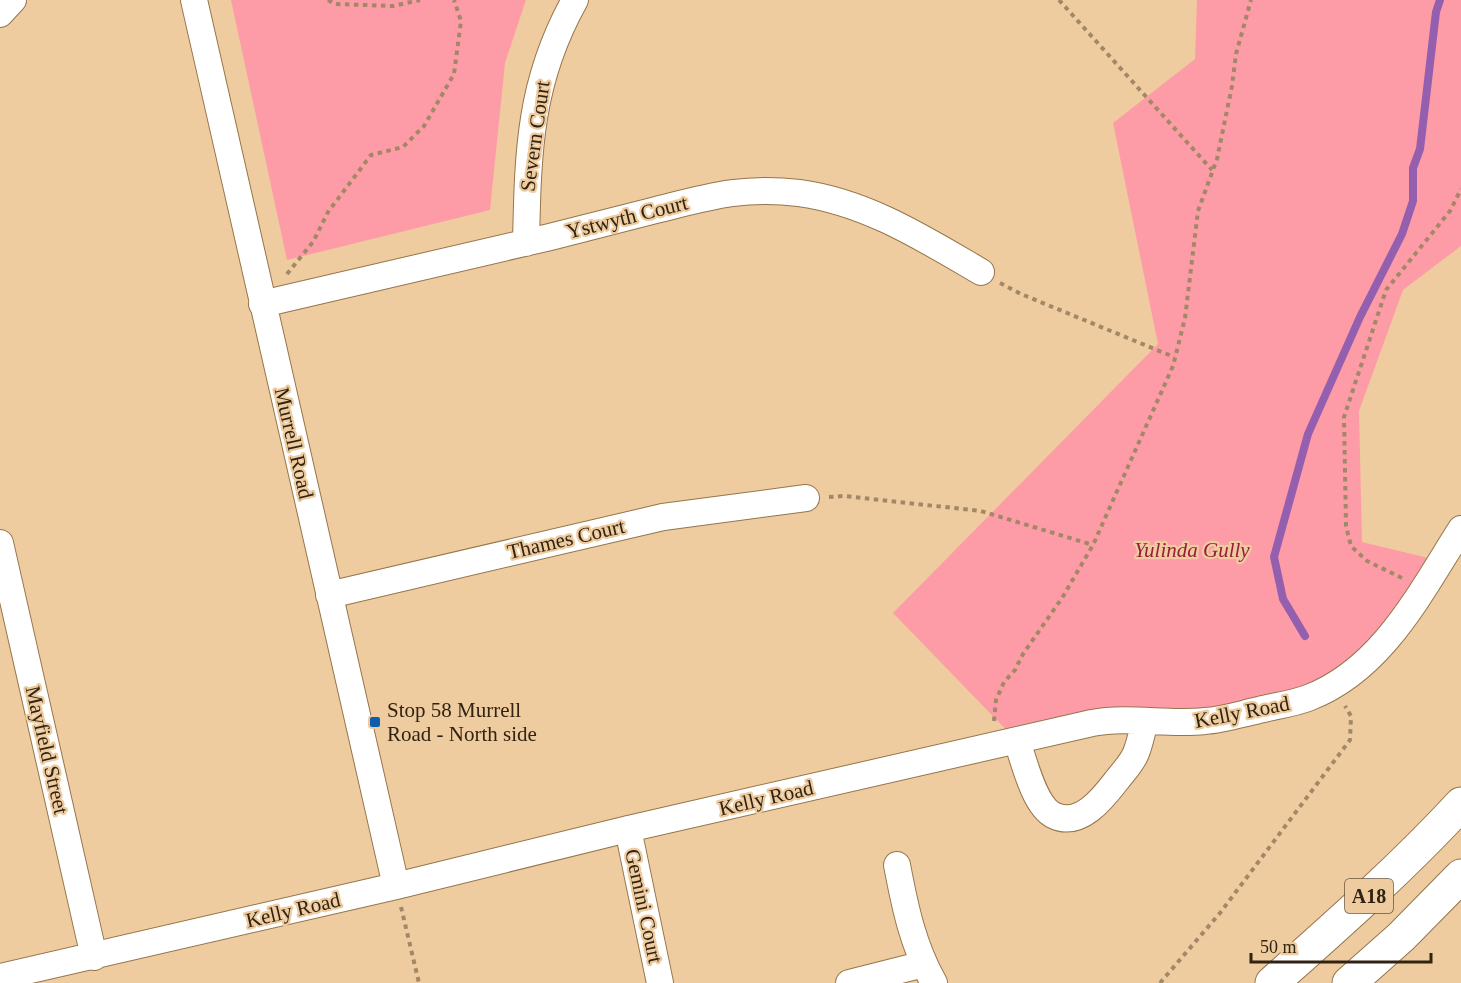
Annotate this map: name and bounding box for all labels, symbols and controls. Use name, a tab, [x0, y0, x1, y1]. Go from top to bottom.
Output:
street label: Severn Court	[515, 79, 555, 193]
street label: Ystwyth Court	[564, 190, 690, 244]
street label: Murrell Road	[270, 385, 319, 502]
street label: Thames Court	[505, 514, 627, 564]
park label: Yulinda Gully	[1134, 538, 1250, 562]
street label: Mayfield Street	[21, 683, 73, 817]
street label: Kelly Road	[1192, 691, 1292, 733]
place label: Stop 58 Murrell Road - North side	[387, 698, 537, 746]
marker: Stop 58 Murrell Road - North side	[368, 715, 382, 729]
street label: Kelly Road	[716, 775, 816, 821]
street label: Gemini Court	[620, 847, 668, 965]
road number: A18	[1345, 879, 1393, 913]
street label: Kelly Road	[243, 887, 343, 933]
scale bar	[1251, 926, 1431, 964]
text: 50 m	[1260, 937, 1297, 957]

